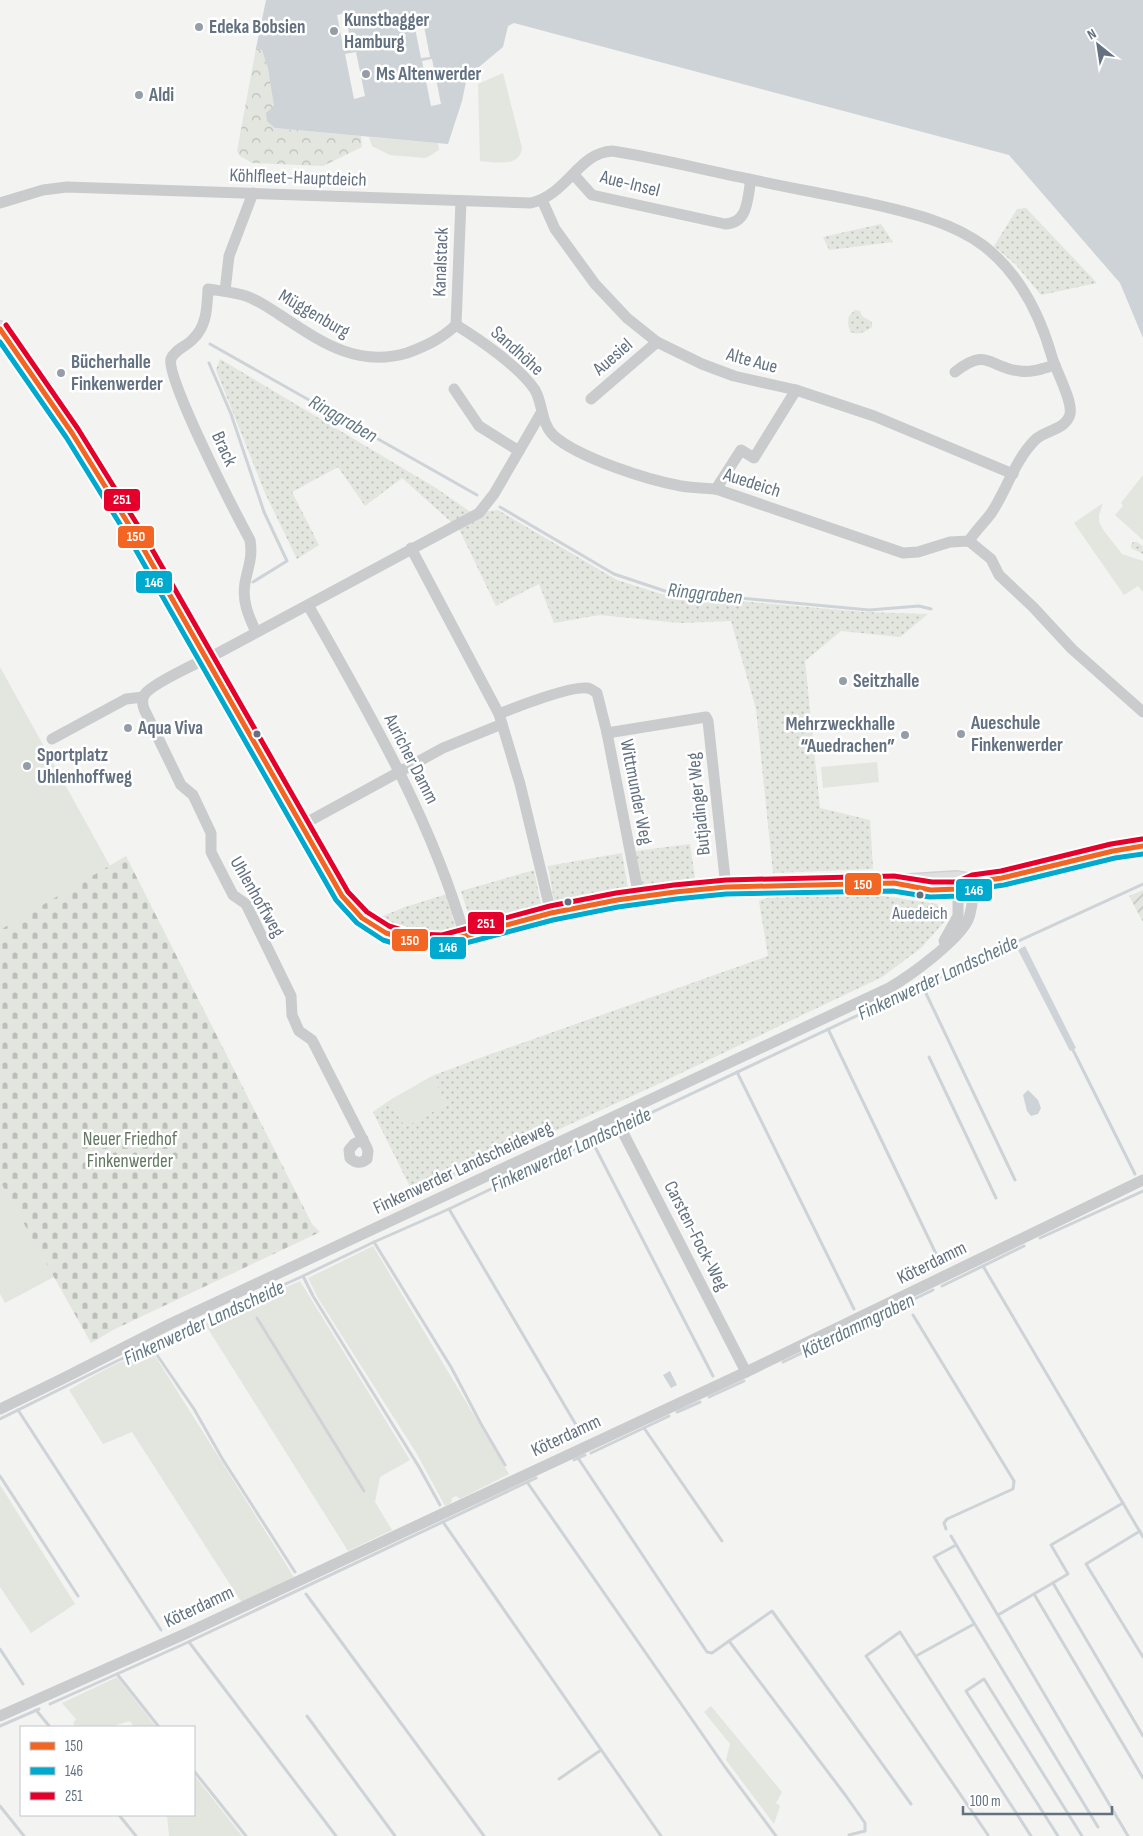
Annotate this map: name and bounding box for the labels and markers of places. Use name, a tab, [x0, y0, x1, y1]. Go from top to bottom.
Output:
place label: Kunstbagger Hamburg	[344, 9, 430, 54]
place label: Edeka Bobsien	[209, 16, 306, 39]
marker: Edeka Bobsien	[193, 21, 205, 33]
marker: Kunstbagger Hamburg	[328, 25, 340, 37]
place label: Ms Altenwerder	[376, 63, 482, 86]
marker: Ms Altenwerder	[360, 68, 372, 80]
place label: Aldi	[148, 84, 174, 107]
marker: Aldi	[133, 89, 145, 101]
place label: Bücherhalle Finkenwerder	[71, 351, 163, 396]
marker: Bücherhalle Finkenwerder	[55, 367, 67, 379]
place label: Seitzhalle	[853, 670, 919, 693]
marker: Seitzhalle	[837, 675, 849, 687]
place label: Aueschule Finkenwerder	[970, 712, 1063, 757]
place label: Mehrzweckhalle “Auedrachen”	[785, 713, 895, 758]
place label: Aqua Viva	[137, 717, 203, 740]
marker: Aqua Viva	[122, 722, 134, 734]
marker: Aueschule Finkenwerder	[955, 728, 967, 740]
unlabelled marker	[252, 729, 262, 739]
marker: Mehrzweckhalle “Auedrachen”	[899, 729, 911, 741]
place label: Sportplatz Uhlenhoffweg	[37, 744, 132, 789]
marker: Sportplatz Uhlenhoffweg	[21, 760, 33, 772]
marker: Auedeich	[915, 890, 925, 900]
unlabelled marker	[563, 897, 573, 907]
place label: Auedeich	[891, 903, 948, 924]

